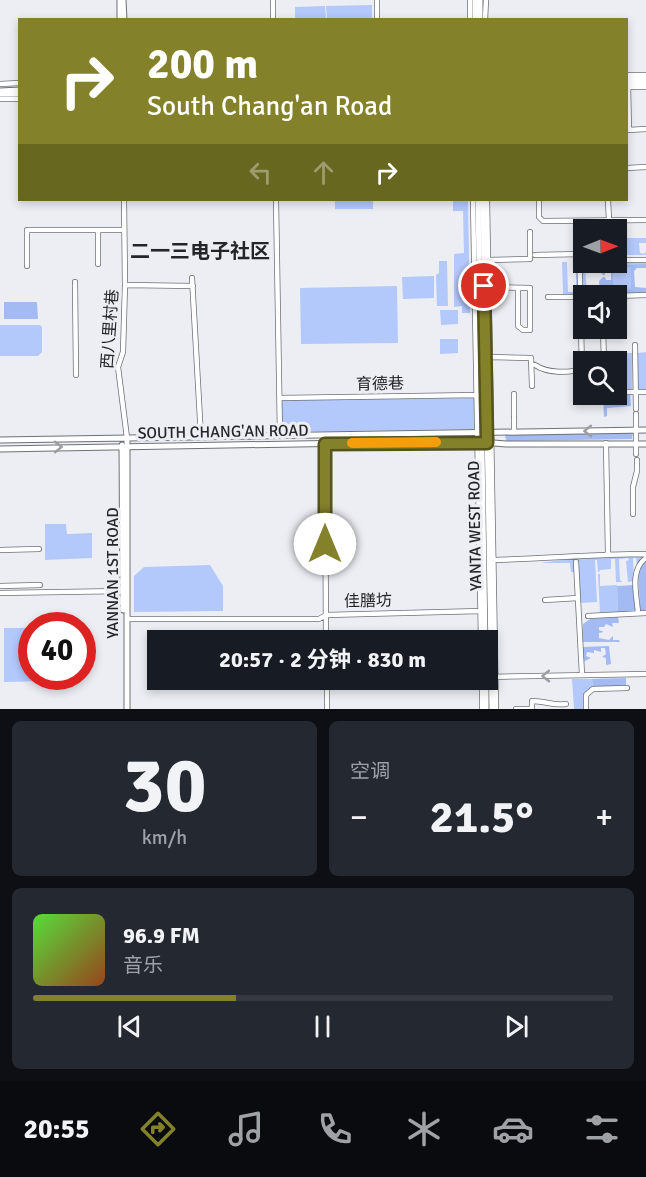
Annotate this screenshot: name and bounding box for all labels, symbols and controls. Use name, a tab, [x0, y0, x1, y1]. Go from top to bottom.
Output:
text: 200 m	[147, 39, 258, 90]
icon: right	[48, 42, 126, 120]
text: South Chang'an Road	[147, 90, 392, 123]
icon: left	[244, 156, 277, 189]
icon: ahead	[307, 156, 340, 189]
icon: right	[370, 156, 403, 189]
north arrow	[573, 219, 627, 273]
map controls	[573, 219, 627, 405]
district label: 二一三电子社区	[130, 239, 270, 264]
pin	[458, 260, 509, 311]
icon: arrive	[467, 269, 500, 302]
button: sound	[573, 285, 627, 339]
street label: 西八里村巷	[97, 288, 123, 370]
button: search	[573, 351, 627, 405]
street label: 育德巷	[356, 374, 404, 394]
street label: SOUTH CHANG'AN ROAD	[137, 421, 309, 443]
one-way arrow	[583, 425, 592, 437]
one-way arrow	[54, 441, 63, 453]
street label: YANTA WEST ROAD	[464, 461, 486, 591]
street label: YANNAN 1ST ROAD	[103, 507, 123, 639]
position arrow	[293, 512, 357, 576]
street label: 佳膳坊	[344, 591, 392, 611]
speed limit sign: 40	[18, 612, 96, 690]
text: 20:57 · 2 分钟 · 830 m	[219, 646, 426, 673]
one-way arrow	[541, 669, 550, 682]
text: 30	[122, 738, 207, 834]
text: 空调	[350, 759, 390, 784]
text: 21.5°	[430, 790, 533, 845]
text: −	[350, 797, 368, 838]
text: +	[595, 797, 613, 838]
text: km/h	[142, 825, 187, 850]
text: 96.9 FM	[123, 922, 200, 949]
text: 音乐	[123, 953, 163, 978]
icon: previous	[113, 1010, 146, 1043]
icon: pause	[306, 1010, 339, 1043]
icon: next	[500, 1010, 533, 1043]
icon: directions	[137, 1108, 179, 1150]
icon: music	[225, 1108, 267, 1150]
icon: phone	[314, 1108, 356, 1150]
icon: climate	[403, 1108, 445, 1150]
icon: car	[492, 1108, 534, 1150]
icon: filters	[581, 1108, 623, 1150]
text: 20:55	[23, 1113, 90, 1146]

